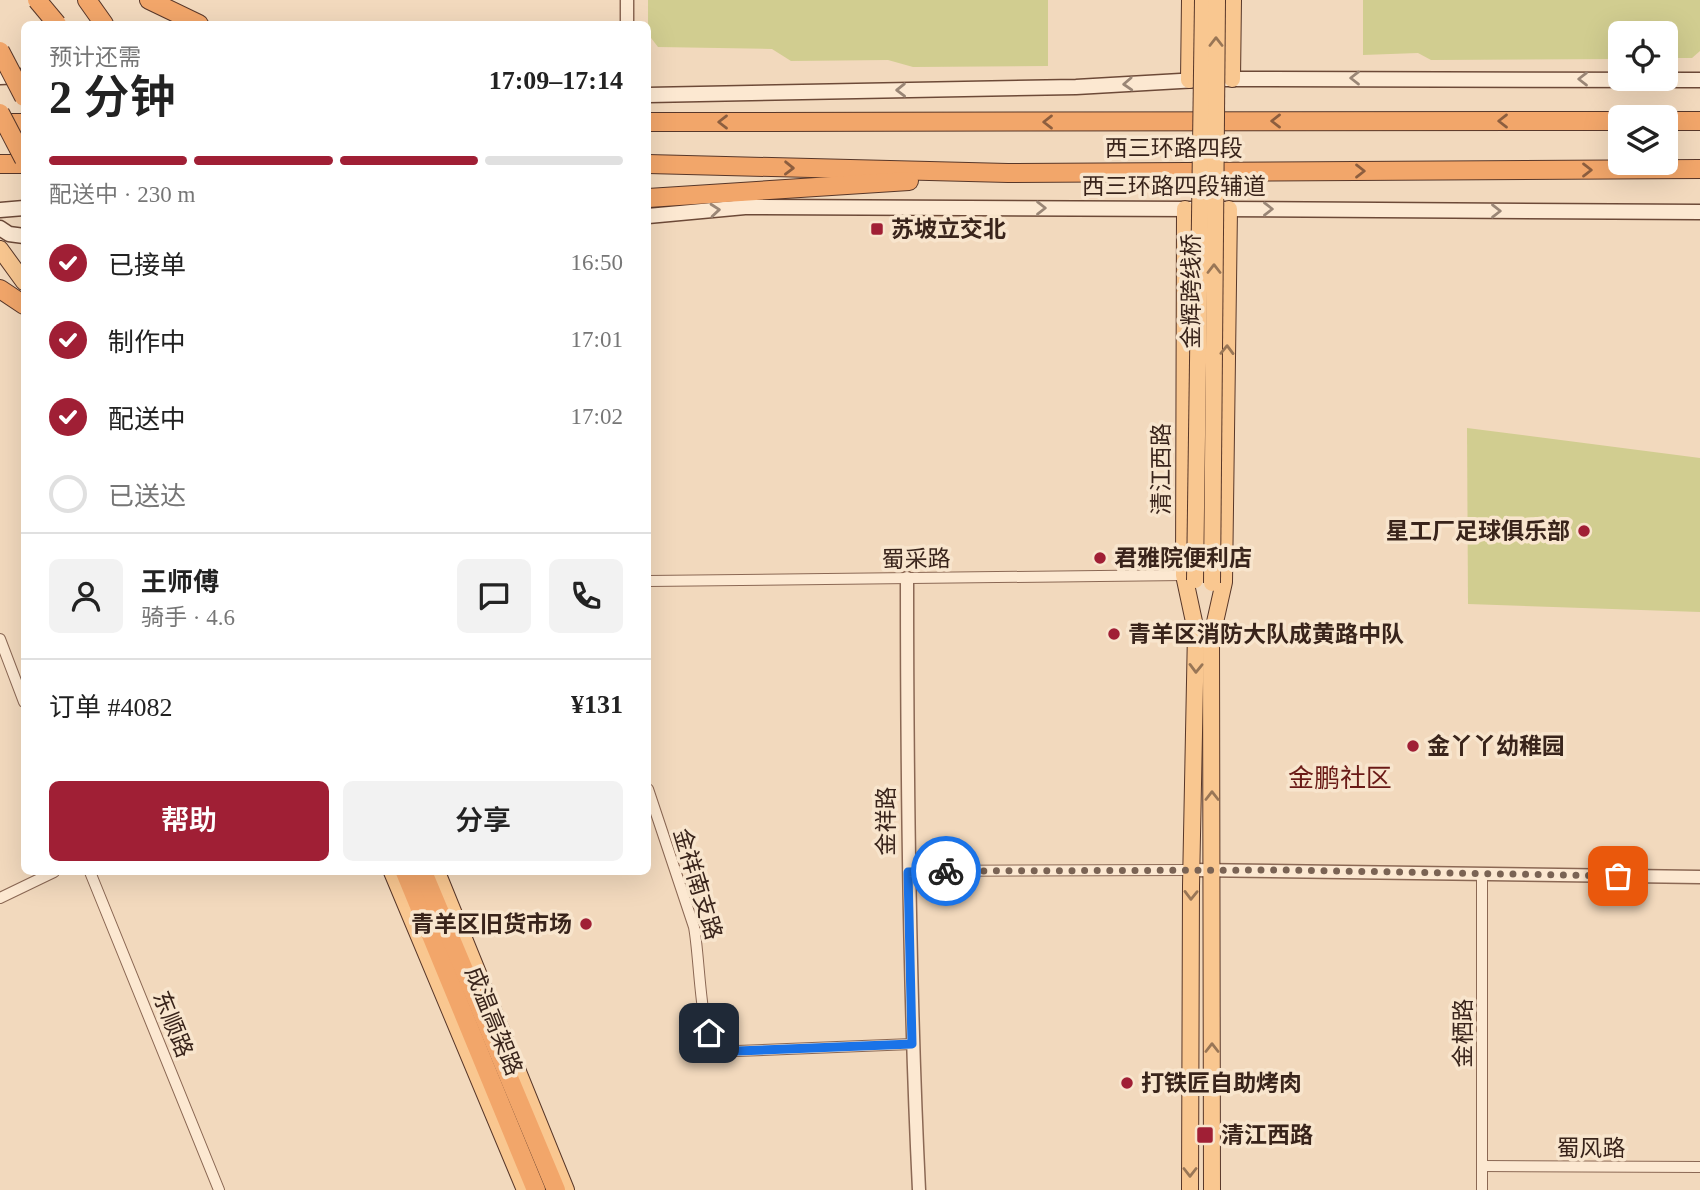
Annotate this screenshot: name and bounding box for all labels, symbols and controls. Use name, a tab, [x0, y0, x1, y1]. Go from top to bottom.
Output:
map controls	[1608, 21, 1678, 175]
button: locate	[1608, 21, 1678, 91]
one-way arrow	[1208, 36, 1224, 47]
text: 预计还需	[49, 45, 141, 70]
text: 17:09–17:14	[489, 66, 623, 95]
one-way arrow	[1350, 70, 1360, 86]
one-way arrow	[1577, 71, 1588, 87]
text: 2 分钟	[49, 72, 176, 123]
one-way arrow	[1122, 76, 1133, 91]
one-way arrow	[895, 82, 905, 98]
button: layers	[1608, 105, 1678, 175]
one-way arrow	[1270, 113, 1281, 129]
one-way arrow	[1498, 113, 1508, 129]
one-way arrow	[717, 114, 728, 130]
one-way arrow	[1043, 114, 1053, 130]
street label: 西三环路四段	[1105, 136, 1243, 161]
one-way arrow	[784, 160, 795, 175]
one-way arrow	[1582, 162, 1593, 178]
one-way arrow	[1355, 163, 1365, 179]
street label: 西三环路四段辅道	[1082, 174, 1266, 199]
text: 配送中 · 230 m	[49, 182, 195, 207]
one-way arrow	[1036, 200, 1047, 216]
one-way arrow	[1263, 202, 1274, 217]
one-way arrow	[710, 203, 721, 218]
one-way arrow	[1491, 203, 1502, 219]
place label: 苏坡立交北	[891, 216, 1006, 242]
marker: 苏坡立交北	[869, 221, 885, 237]
street label: 金辉跨线桥	[1179, 234, 1204, 349]
icon: check	[49, 244, 87, 282]
text: 16:50	[571, 250, 623, 275]
text: 已接单	[108, 251, 186, 280]
one-way arrow	[1207, 264, 1222, 275]
icon: check	[49, 321, 87, 359]
text: 17:01	[571, 327, 623, 352]
text: 制作中	[108, 328, 186, 357]
one-way arrow	[1219, 344, 1235, 355]
icon: check	[49, 398, 87, 436]
text: 17:02	[571, 404, 623, 429]
text: 配送中	[108, 405, 186, 434]
street label: 清江西路	[1149, 423, 1174, 515]
text: 已送达	[108, 482, 186, 511]
place label: 星工厂足球俱乐部	[1386, 519, 1570, 544]
marker: 星工厂足球俱乐部	[1576, 523, 1592, 539]
street label: 蜀采路	[881, 546, 951, 573]
place label: 君雅院便利店	[1114, 546, 1252, 571]
marker: 君雅院便利店	[1092, 550, 1108, 566]
button: person	[49, 559, 123, 633]
button: chat	[457, 559, 531, 633]
button: phone	[549, 559, 623, 633]
text: 王师傅	[141, 568, 219, 597]
text: 骑手 · 4.6	[141, 605, 235, 630]
place label: 青羊区消防大队成黄路中队	[1128, 622, 1404, 647]
marker: 青羊区消防大队成黄路中队	[1106, 626, 1122, 642]
one-way arrow	[1188, 663, 1203, 674]
text: ¥131	[571, 690, 623, 719]
text: 订单 #4082	[49, 693, 173, 722]
place label: 金丫丫幼稚园	[1427, 733, 1565, 759]
marker: 金丫丫幼稚园	[1405, 738, 1421, 754]
district label: 金鹏社区	[1288, 764, 1392, 793]
button: 帮助	[49, 781, 329, 861]
button: 分享	[343, 781, 623, 861]
street label: 金祥路	[874, 787, 899, 856]
one-way arrow	[1204, 791, 1220, 801]
street label: 金祥南支路	[669, 826, 726, 943]
courier	[911, 836, 981, 906]
pin	[1588, 846, 1648, 906]
icon: bike	[927, 852, 965, 890]
icon: bag	[1599, 857, 1637, 895]
one-way arrow	[1183, 891, 1199, 901]
place label: 青羊区旧货市场	[411, 911, 572, 937]
marker: 青羊区旧货市场	[578, 916, 594, 932]
street label: 成温高架路	[460, 963, 527, 1079]
street label: 东顺路	[148, 988, 197, 1061]
street label: 金栖路	[1451, 999, 1476, 1068]
pin	[679, 1003, 739, 1063]
icon: home	[690, 1014, 728, 1052]
one-way arrow	[1204, 1043, 1220, 1053]
place label: 打铁匠自助烤肉	[1141, 1071, 1302, 1096]
marker: 打铁匠自助烤肉	[1119, 1075, 1135, 1091]
place label: 清江西路	[1221, 1123, 1313, 1148]
marker: 清江西路	[1195, 1125, 1215, 1145]
street label: 蜀风路	[1557, 1136, 1626, 1161]
one-way arrow	[1182, 1167, 1198, 1178]

